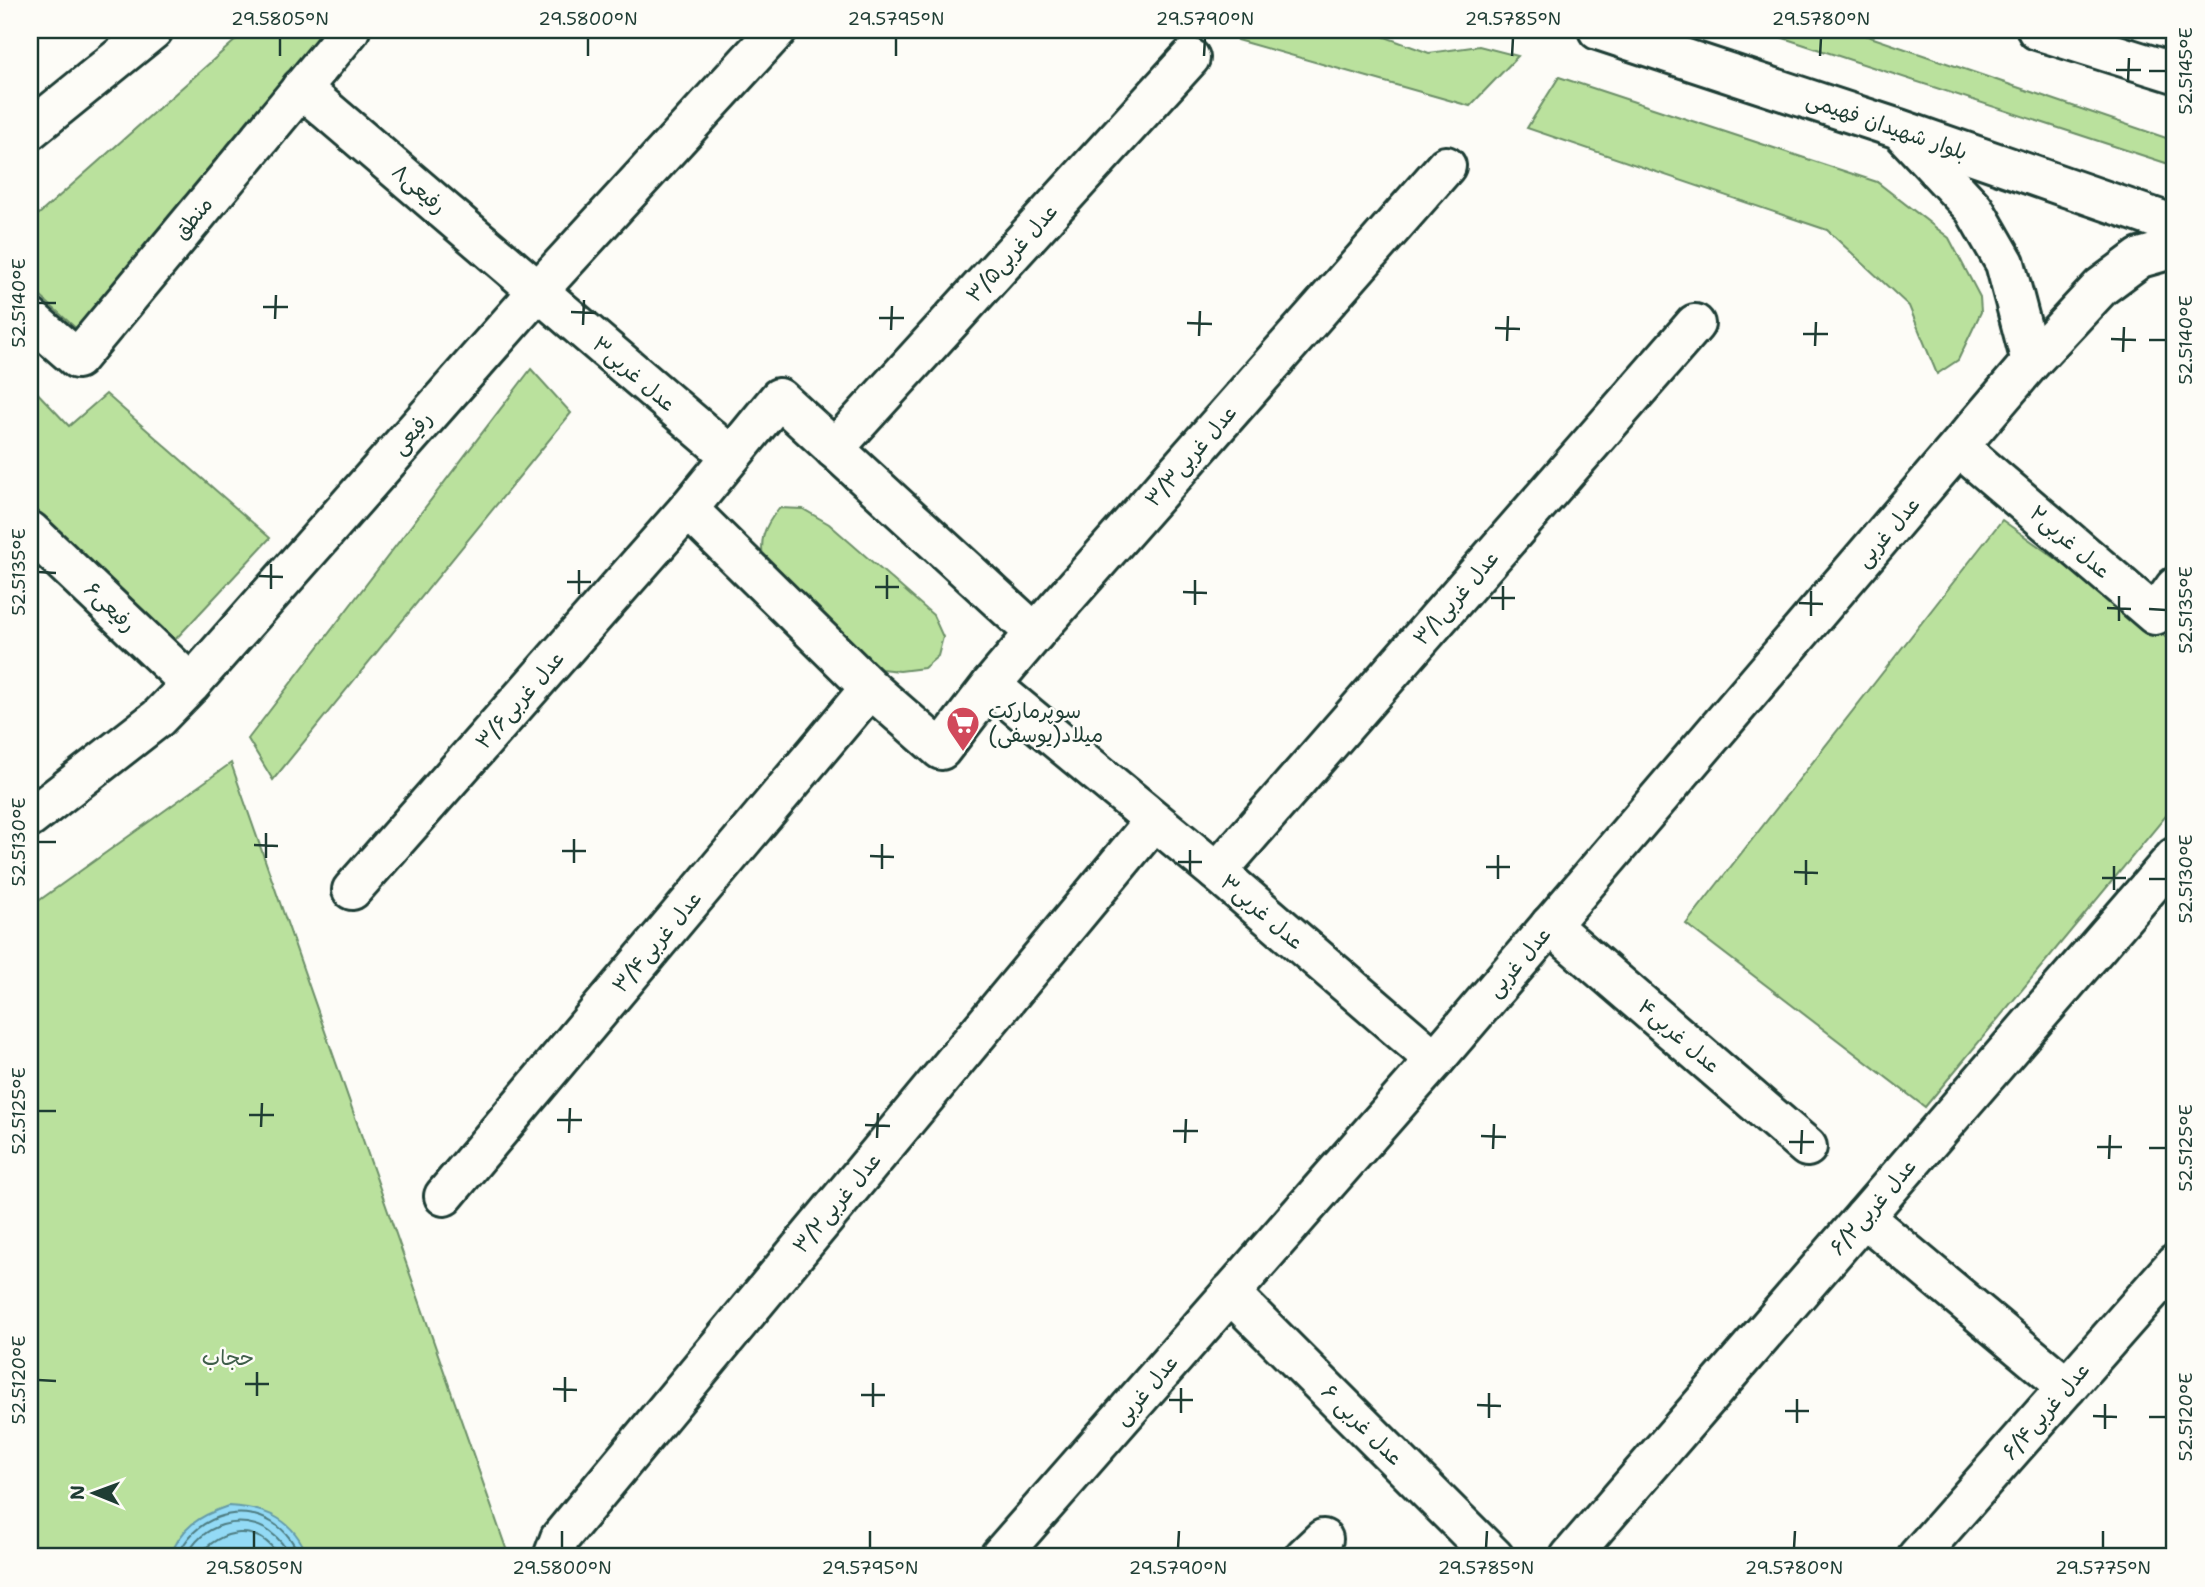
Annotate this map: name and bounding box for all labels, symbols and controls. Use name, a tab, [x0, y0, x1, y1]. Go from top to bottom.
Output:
text: 29.5805°N	[231, 7, 329, 31]
text: 29.5800°N	[538, 7, 638, 31]
text: 29.5795°N	[848, 7, 944, 31]
text: 29.5790°N	[1156, 7, 1254, 31]
text: 29.5785°N	[1465, 7, 1561, 31]
text: 29.5780°N	[1772, 7, 1870, 31]
text: 52.5145°E	[2174, 27, 2198, 115]
street label: بلوار شهیدان فهیمی	[1803, 85, 1971, 167]
street label: ۸رفیعی	[386, 158, 452, 220]
street label: منطق	[167, 191, 219, 245]
street label: عدل غربی۳/۵	[960, 198, 1064, 308]
text: 52.5140°E	[7, 258, 31, 348]
text: 52.5140°E	[2174, 295, 2198, 385]
street label: عدل غربی۳	[586, 330, 682, 418]
street label: عدل غربی۳/۳	[1139, 399, 1243, 513]
street label: رفیعی	[385, 405, 439, 461]
street label: عدل غربی	[1850, 491, 1926, 573]
street label: عدل غربی۲	[2024, 499, 2116, 585]
text: 52.5135°E	[7, 528, 31, 616]
street label: عدل غربی۳/۱	[1407, 545, 1505, 651]
text: 52.5135°E	[2174, 566, 2198, 654]
street label: رفیعی۶	[78, 576, 142, 638]
street label: عدل غربی۳/۶	[469, 645, 571, 755]
place label: سوپرمارکت میلاد(یوسفی)	[988, 697, 1103, 749]
supermarket icon: سوپرمارکت میلاد(یوسفی)	[944, 704, 982, 753]
text: 52.5130°E	[7, 797, 31, 887]
text: 52.5130°E	[2174, 834, 2198, 924]
street label: عدل غربی۳	[1214, 868, 1310, 956]
street label: عدل غربی۳/۴	[606, 885, 708, 999]
street label: عدل غربی	[1481, 921, 1557, 1003]
street label: عدل غربی۴	[1632, 993, 1726, 1079]
text: 52.5125°E	[7, 1067, 31, 1155]
text: 52.5125°E	[2174, 1104, 2198, 1192]
street label: عدل غربی۳/۲	[787, 1147, 887, 1259]
street label: ۶/۲عدل غربی	[1823, 1153, 1923, 1261]
text: 52.5120°E	[7, 1336, 31, 1424]
park label: حجاب	[202, 1344, 254, 1372]
street label: عدل غربی	[1108, 1349, 1184, 1431]
street label: ۶/۴عدل غربی	[1996, 1356, 2096, 1466]
text: 52.5120°E	[2174, 1373, 2198, 1461]
street label: عدل غربی ۶	[1315, 1378, 1409, 1472]
north arrow	[60, 1458, 130, 1528]
text: N	[65, 1485, 90, 1500]
text: 29.5805°N	[205, 1556, 303, 1580]
text: 29.5800°N	[512, 1556, 612, 1580]
text: 29.5795°N	[822, 1556, 918, 1580]
text: 29.5790°N	[1129, 1556, 1227, 1580]
text: 29.5785°N	[1438, 1556, 1534, 1580]
text: 29.5780°N	[1745, 1556, 1843, 1580]
text: 29.5775°N	[2055, 1556, 2151, 1580]

